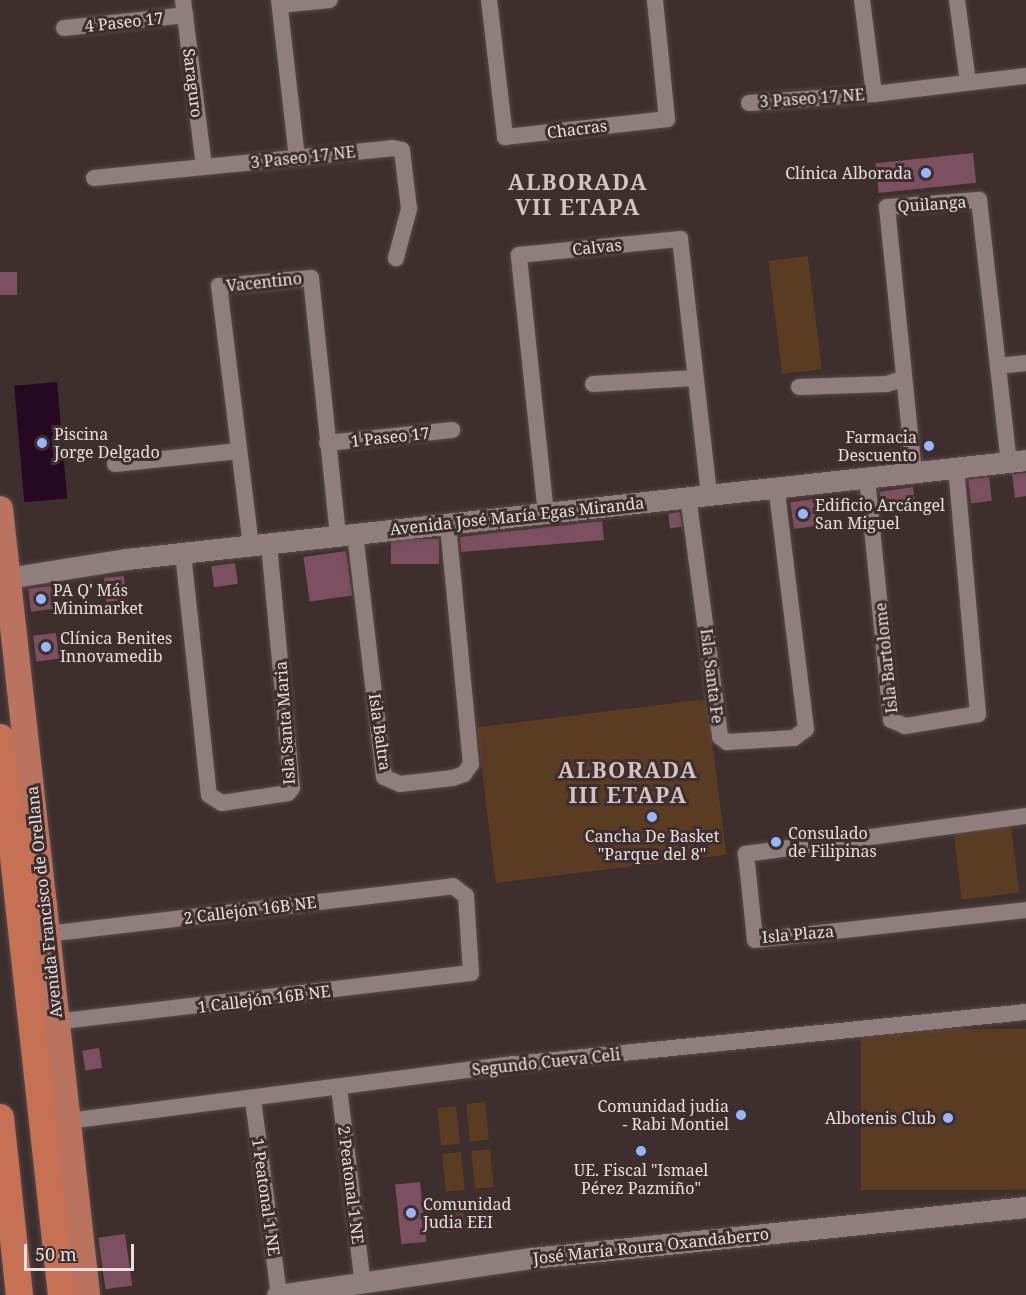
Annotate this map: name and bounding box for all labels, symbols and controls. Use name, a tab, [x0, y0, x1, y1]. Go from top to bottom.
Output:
street label: 4 Paseo 17	[84, 8, 164, 36]
street label: Saraguro	[179, 47, 207, 119]
street label: 3 Paseo 17 NE	[759, 85, 865, 111]
street label: Chacras	[546, 116, 608, 142]
street label: 3 Paseo 17 NE	[250, 142, 356, 172]
place label: Clínica Alborada	[785, 163, 912, 183]
marker: Clínica Alborada	[917, 164, 935, 182]
district label: ALBORADA VII ETAPA	[508, 168, 648, 220]
street label: Quilanga	[897, 192, 967, 216]
street label: Calvas	[571, 235, 623, 259]
street label: Vacentino	[225, 268, 303, 296]
street label: 1 Paseo 17	[350, 423, 430, 451]
place label: Piscina Jorge Delgado	[54, 424, 160, 462]
place label: Farmacia Descuento	[838, 427, 917, 465]
marker: Piscina Jorge Delgado	[35, 436, 49, 450]
marker: Farmacia Descuento	[922, 439, 936, 453]
street label: Avenida José María Egas Miranda	[389, 493, 645, 539]
place label: Edificio Arcángel San Miguel	[815, 495, 945, 533]
marker: Edificio Arcángel San Miguel	[796, 507, 810, 521]
place label: PA Q' Más Minimarket	[53, 580, 143, 618]
marker: PA Q' Más Minimarket	[34, 592, 48, 606]
street label: Isla Bartolome	[871, 602, 901, 714]
street label: Isla Santa Fe	[697, 627, 727, 725]
place label: Clínica Benites Innovamedib	[60, 628, 172, 666]
marker: Clínica Benites Innovamedib	[37, 638, 55, 656]
street label: Isla Santa Maria	[271, 661, 299, 785]
street label: Isla Baltra	[365, 692, 395, 772]
district label: ALBORADA III ETAPA	[558, 756, 698, 807]
street label: Avenida Francisco de Orellana	[22, 785, 66, 1019]
marker: Cancha De Basket "Parque del 8"	[645, 810, 659, 824]
place label: Consulado de Filipinas	[788, 823, 877, 861]
place label: Cancha De Basket "Parque del 8"	[585, 826, 719, 864]
marker: Consulado de Filipinas	[769, 835, 783, 849]
street label: 2 Callejón 16B NE	[183, 892, 317, 928]
street label: Isla Plaza	[761, 921, 835, 947]
street label: 1 Callejón 16B NE	[197, 981, 331, 1017]
street label: Segundo Cueva Celi	[471, 1045, 621, 1079]
place label: Comunidad judia - Rabi Montiel	[597, 1096, 729, 1134]
marker: Comunidad judia - Rabi Montiel	[734, 1108, 748, 1122]
place label: Albotenis Club	[825, 1108, 936, 1128]
marker: Albotenis Club	[941, 1111, 955, 1125]
street label: 2 Peatonal 1 NE	[334, 1125, 368, 1245]
street label: 1 Peatonal 1 NE	[248, 1137, 284, 1257]
marker: UE. Fiscal "Ismael Pérez Pazmiño"	[634, 1144, 648, 1158]
place label: UE. Fiscal "Ismael Pérez Pazmiño"	[574, 1160, 708, 1198]
place label: Comunidad Judia EEI	[423, 1194, 511, 1232]
marker: Comunidad Judia EEI	[404, 1206, 418, 1220]
street label: José María Roura Oxandaberro	[532, 1224, 770, 1268]
scale bar	[27, 1232, 136, 1270]
text: 50 m	[35, 1242, 77, 1266]

